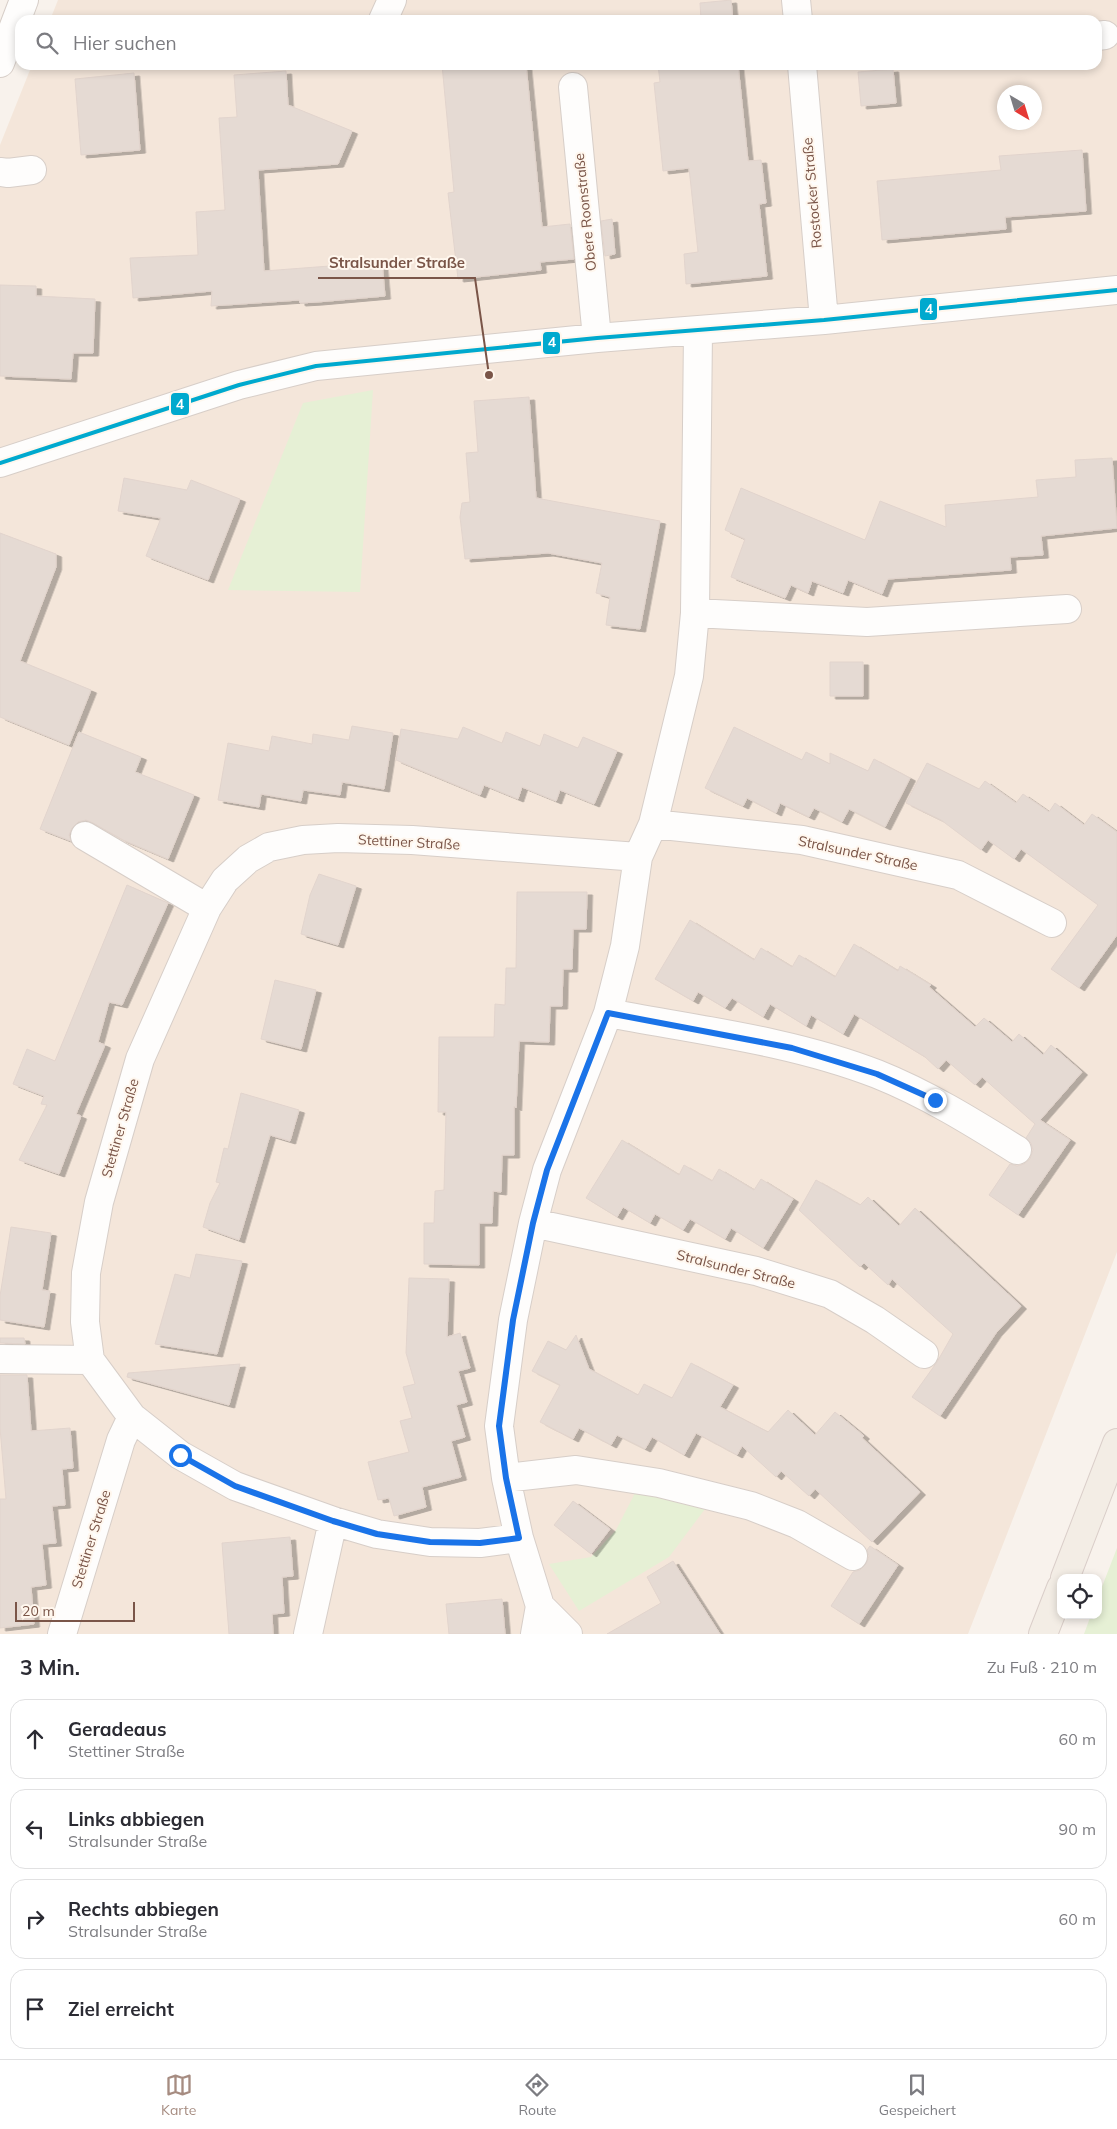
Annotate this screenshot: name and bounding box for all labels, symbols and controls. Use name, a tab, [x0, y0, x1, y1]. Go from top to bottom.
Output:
search box	[15, 15, 1102, 70]
icon: search	[33, 29, 61, 57]
text: Hier suchen	[73, 31, 177, 55]
north arrow	[997, 85, 1042, 130]
street label: Rostocker Straße	[798, 137, 826, 249]
street label: Obere Roonstraße	[570, 152, 600, 272]
callout: Stralsunder Straße	[318, 248, 475, 278]
text: Stralsunder Straße	[329, 253, 465, 272]
line badge: 4	[919, 297, 938, 321]
text: 4	[925, 300, 934, 318]
line badge: 4	[542, 331, 561, 355]
text: 4	[548, 333, 557, 351]
line badge: 4	[170, 392, 190, 416]
text: 4	[176, 395, 185, 413]
street label: Stettiner Straße	[358, 830, 460, 854]
street label: Stralsunder Straße	[797, 832, 919, 874]
street label: Stettiner Straße	[97, 1076, 143, 1180]
route end	[924, 1089, 947, 1112]
street label: Stralsunder Straße	[675, 1246, 797, 1292]
route start	[169, 1444, 192, 1467]
street label: Stettiner Straße	[67, 1488, 115, 1590]
map controls	[1057, 1574, 1102, 1619]
button: locate	[1057, 1574, 1102, 1619]
scale bar	[15, 1599, 135, 1622]
text: 20 m	[22, 1602, 55, 1620]
text: 3 Min.	[20, 1654, 80, 1680]
text: Zu Fuß · 210 m	[987, 1657, 1097, 1677]
text: Geradeaus	[68, 1717, 166, 1741]
icon: ahead	[21, 1725, 49, 1753]
text: 60 m	[1059, 1729, 1096, 1749]
text: Stettiner Straße	[68, 1741, 185, 1761]
text: Links abbiegen	[68, 1807, 205, 1831]
icon: left	[21, 1815, 49, 1843]
text: 90 m	[1059, 1819, 1096, 1839]
text: Stralsunder Straße	[68, 1831, 207, 1851]
text: Rechts abbiegen	[68, 1897, 219, 1921]
icon: right	[21, 1905, 49, 1933]
text: 60 m	[1059, 1909, 1096, 1929]
text: Stralsunder Straße	[68, 1921, 207, 1941]
icon: arrive	[21, 1995, 49, 2023]
text: Ziel erreicht	[68, 1997, 174, 2021]
tab: Karte	[161, 2071, 196, 2119]
tab: Route	[518, 2071, 556, 2119]
tab: Gespeichert	[879, 2071, 956, 2119]

